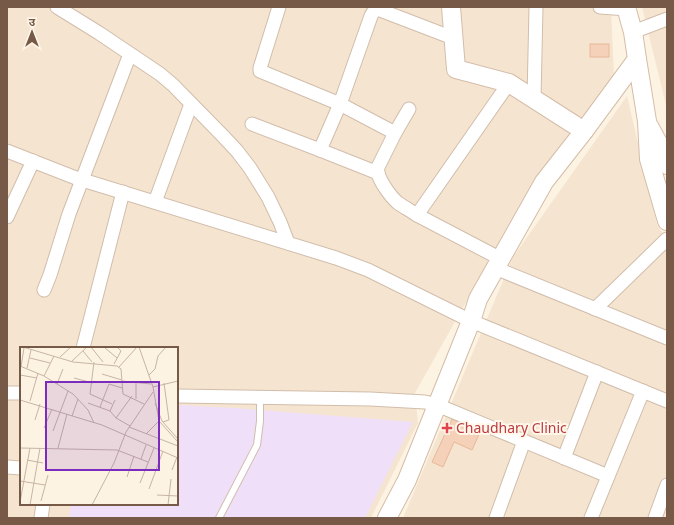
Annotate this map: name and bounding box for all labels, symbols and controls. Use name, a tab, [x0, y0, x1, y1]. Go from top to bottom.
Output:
north arrow	[12, 12, 52, 52]
text: उ	[29, 14, 36, 29]
inset map	[20, 347, 178, 505]
place label: Chaudhary Clinic	[456, 418, 567, 437]
marker: Chaudhary Clinic	[441, 422, 453, 434]

